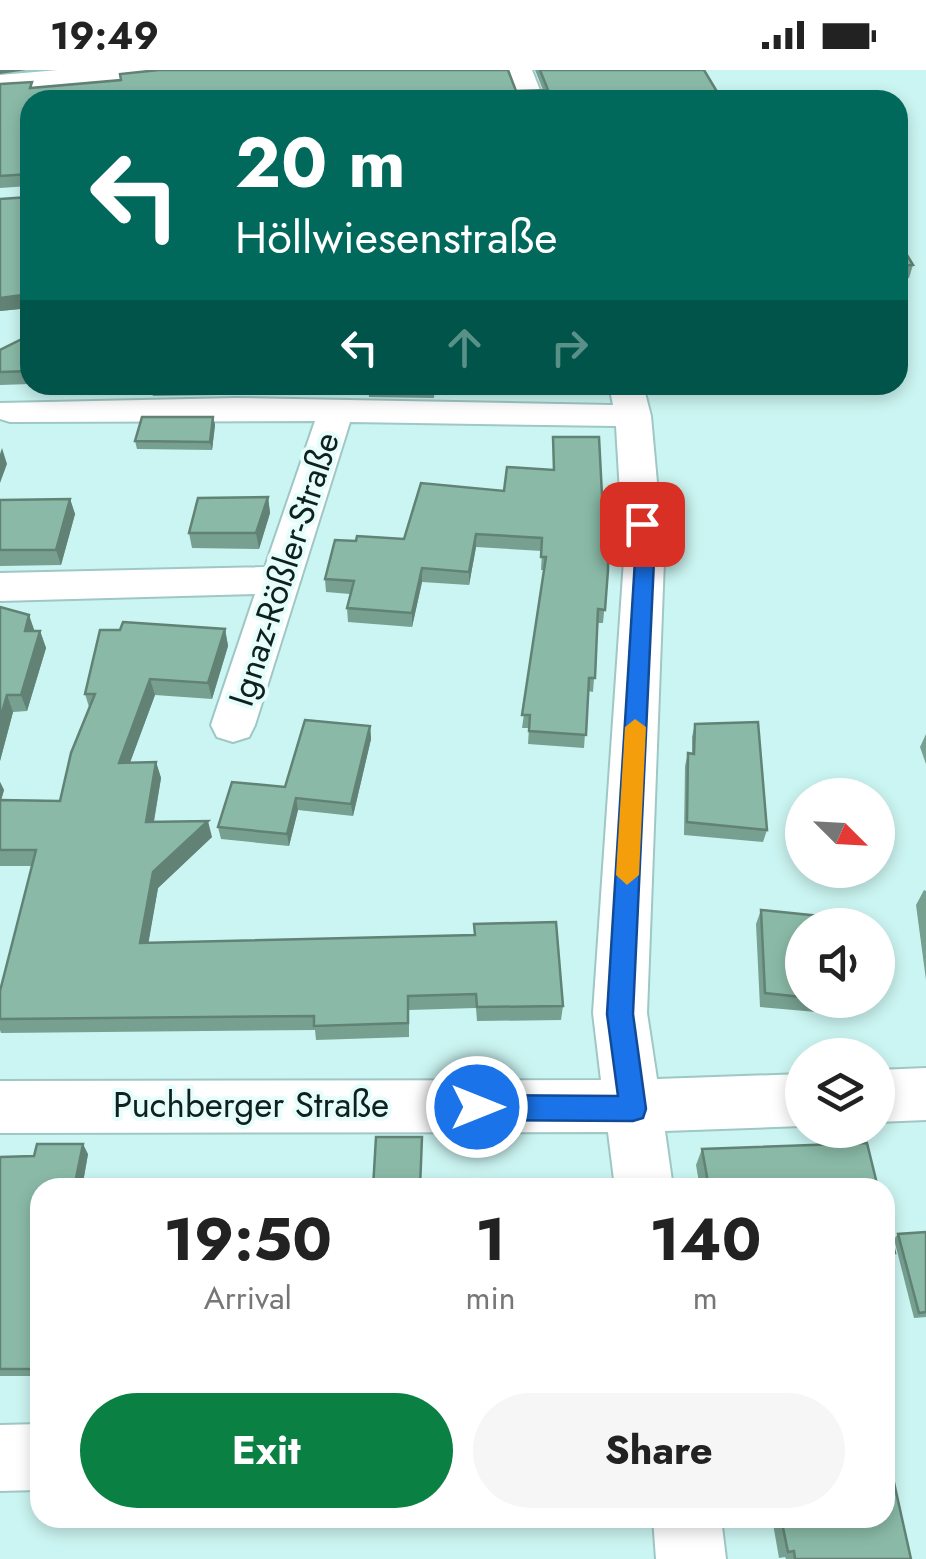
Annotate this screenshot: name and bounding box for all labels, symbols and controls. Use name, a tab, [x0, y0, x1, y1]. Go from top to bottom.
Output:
text: 19:49	[50, 8, 159, 63]
text: 20 m	[235, 112, 406, 213]
icon: left	[70, 130, 200, 260]
text: Höllwiesenstraße	[235, 205, 557, 270]
icon: left	[332, 320, 387, 375]
icon: ahead	[437, 320, 492, 375]
icon: right	[542, 320, 597, 375]
street label: Ignaz-Rößler-Straße	[216, 426, 352, 712]
pin	[600, 482, 685, 567]
icon: arrive	[615, 497, 670, 552]
north arrow	[785, 778, 895, 888]
map controls	[785, 778, 895, 1148]
button: sound	[785, 908, 895, 1018]
button: layers	[785, 1038, 895, 1148]
position arrow	[425, 1055, 529, 1159]
street label: Puchberger Straße	[113, 1080, 389, 1130]
text: 19:50	[164, 1196, 332, 1283]
text: 1	[475, 1196, 506, 1283]
text: 140	[649, 1196, 761, 1283]
text: Arrival	[204, 1275, 292, 1321]
text: min	[466, 1275, 516, 1321]
text: m	[693, 1275, 718, 1321]
button: Exit	[80, 1393, 453, 1508]
button: Share	[473, 1393, 845, 1508]

